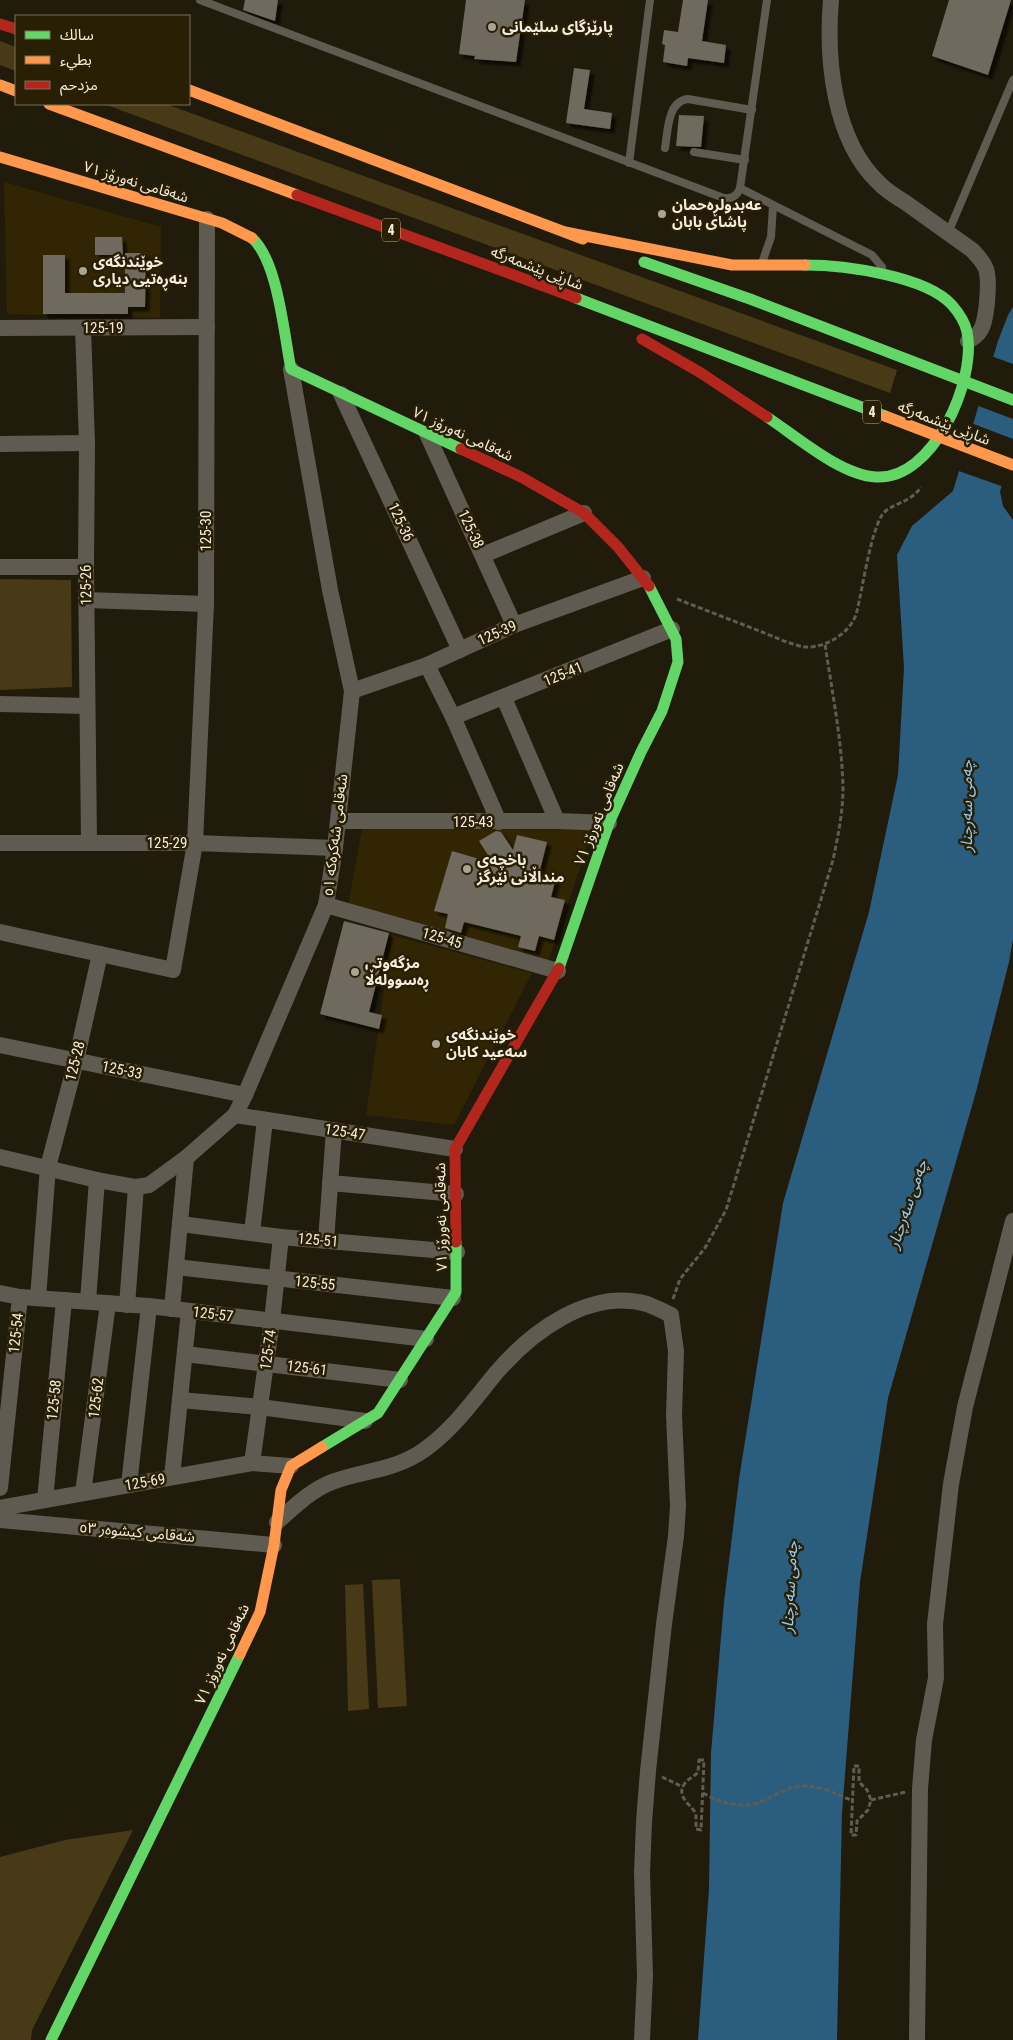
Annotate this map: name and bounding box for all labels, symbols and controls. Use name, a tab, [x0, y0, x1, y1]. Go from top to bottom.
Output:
legend	[15, 15, 190, 105]
place label: پارێزگای سلێمانی	[502, 18, 613, 37]
marker: پارێزگای سلێمانی	[486, 21, 498, 33]
text: سالك	[60, 26, 94, 44]
text: بطيء	[60, 51, 92, 71]
text: مزدحم	[60, 76, 98, 96]
street label: شەقامی نەورۆز ٧١	[81, 157, 191, 207]
place label: عەبدولڕەحمان پاشای بابان	[672, 196, 762, 232]
marker: عەبدولڕەحمان پاشای بابان	[656, 208, 668, 220]
road number: 4	[382, 218, 400, 242]
street label: شاڕێی پێشمەرگە	[487, 242, 586, 297]
place label: خوێندنگەی بنەڕەتیی دیاری	[93, 253, 188, 291]
marker: خوێندنگەی بنەڕەتیی دیاری	[77, 265, 89, 277]
street label: 125-19	[83, 319, 123, 337]
street label: شاڕێی پێشمەرگە	[894, 397, 993, 452]
road number: 4	[863, 401, 881, 424]
street label: شەقامی نەورۆز ٧١	[410, 403, 516, 465]
street label: 125-36	[384, 500, 418, 544]
street label: 125-38	[454, 507, 488, 551]
street label: 125-30	[197, 511, 215, 551]
street label: 125-26	[77, 564, 95, 606]
street label: 125-39	[475, 616, 519, 650]
street label: 125-41	[541, 658, 585, 690]
water label: چەمی سەرچنار	[957, 759, 977, 854]
street label: شەقامی نەورۆز ٧١	[570, 760, 628, 868]
street label: شەقامی شەکرەکە ٥١	[319, 773, 351, 897]
street label: 125-43	[453, 813, 493, 831]
street label: 125-29	[147, 834, 187, 852]
place label: باخچەی منداڵانی نێرگز	[476, 851, 564, 886]
marker: باخچەی منداڵانی نێرگز	[461, 863, 473, 875]
street label: 125-45	[420, 924, 464, 952]
place label: مزگەوتی ڕەسوولەڵا	[365, 954, 429, 992]
marker: مزگەوتی ڕەسوولەڵا	[349, 966, 361, 978]
place label: خوێندنگەی سەعید کابان	[446, 1026, 527, 1061]
marker: خوێندنگەی سەعید کابان	[430, 1038, 442, 1050]
street label: 125-28	[61, 1039, 89, 1083]
street label: 125-33	[100, 1057, 144, 1083]
street label: 125-47	[323, 1120, 367, 1144]
water label: چەمی سەرچنار	[883, 1157, 933, 1253]
street label: شەقامی نەورۆز ٧١	[431, 1162, 451, 1272]
street label: 125-51	[297, 1229, 339, 1251]
street label: 125-55	[294, 1272, 336, 1294]
street label: 125-57	[192, 1303, 234, 1325]
street label: 125-54	[5, 1312, 27, 1354]
street label: 125-74	[256, 1329, 280, 1371]
street label: 125-61	[286, 1357, 328, 1379]
street label: 125-62	[85, 1377, 107, 1419]
street label: 125-58	[43, 1379, 65, 1421]
street label: 125-69	[123, 1470, 167, 1494]
street label: شەقامی کیشوەر ٥٣	[78, 1518, 196, 1546]
water label: چەمی سەرچنار	[777, 1540, 802, 1636]
street label: شەقامی نەورۆز ٧١	[191, 1601, 253, 1707]

